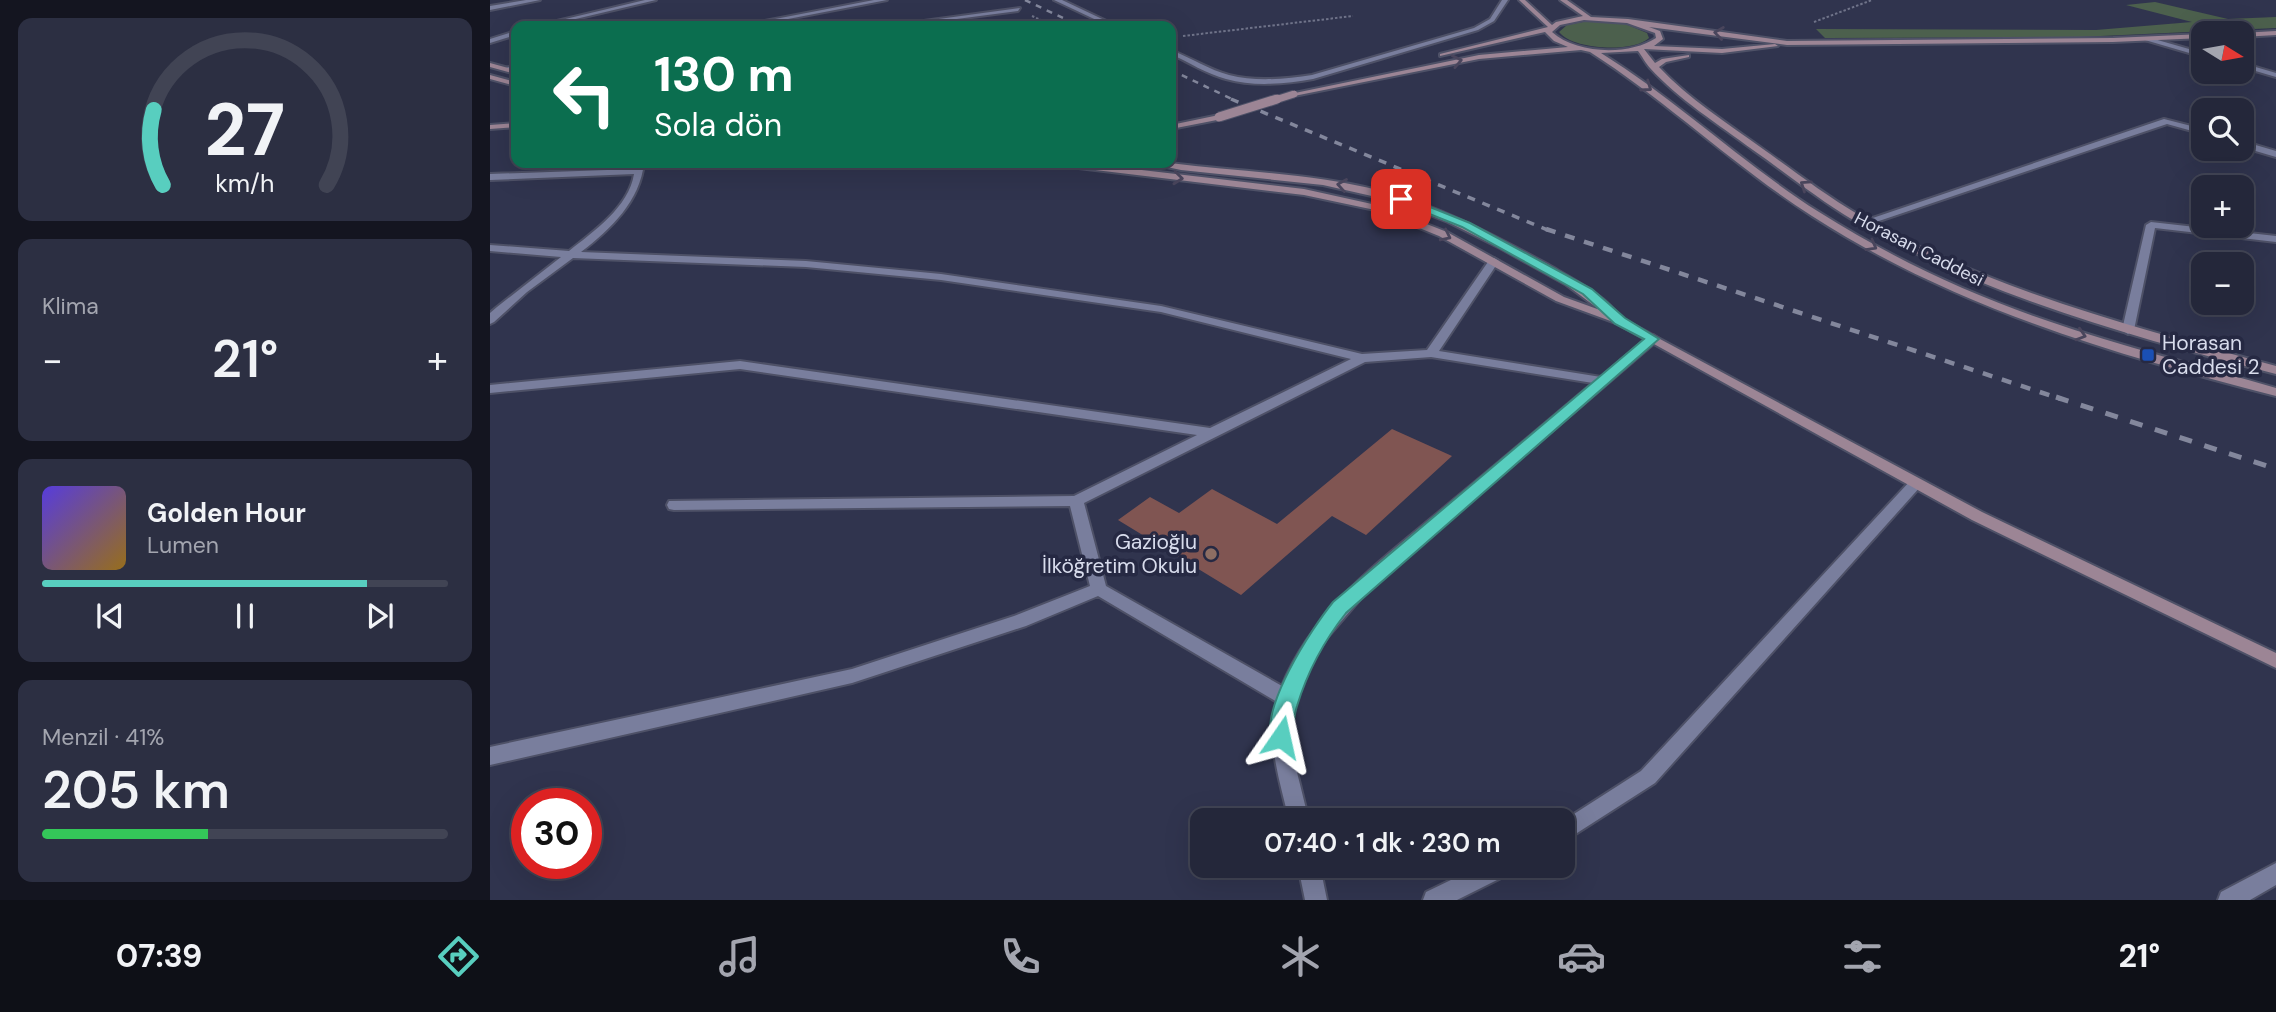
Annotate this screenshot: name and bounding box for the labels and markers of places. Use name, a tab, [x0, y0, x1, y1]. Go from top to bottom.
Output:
pin	[1371, 169, 1431, 229]
place label: Horasan Caddesi 2	[2162, 329, 2260, 381]
marker: Horasan Caddesi 2	[2140, 347, 2156, 363]
place label: Gazioğlu İlköğretim Okulu	[1042, 528, 1197, 580]
marker: Gazioğlu İlköğretim Okulu	[1203, 546, 1219, 562]

